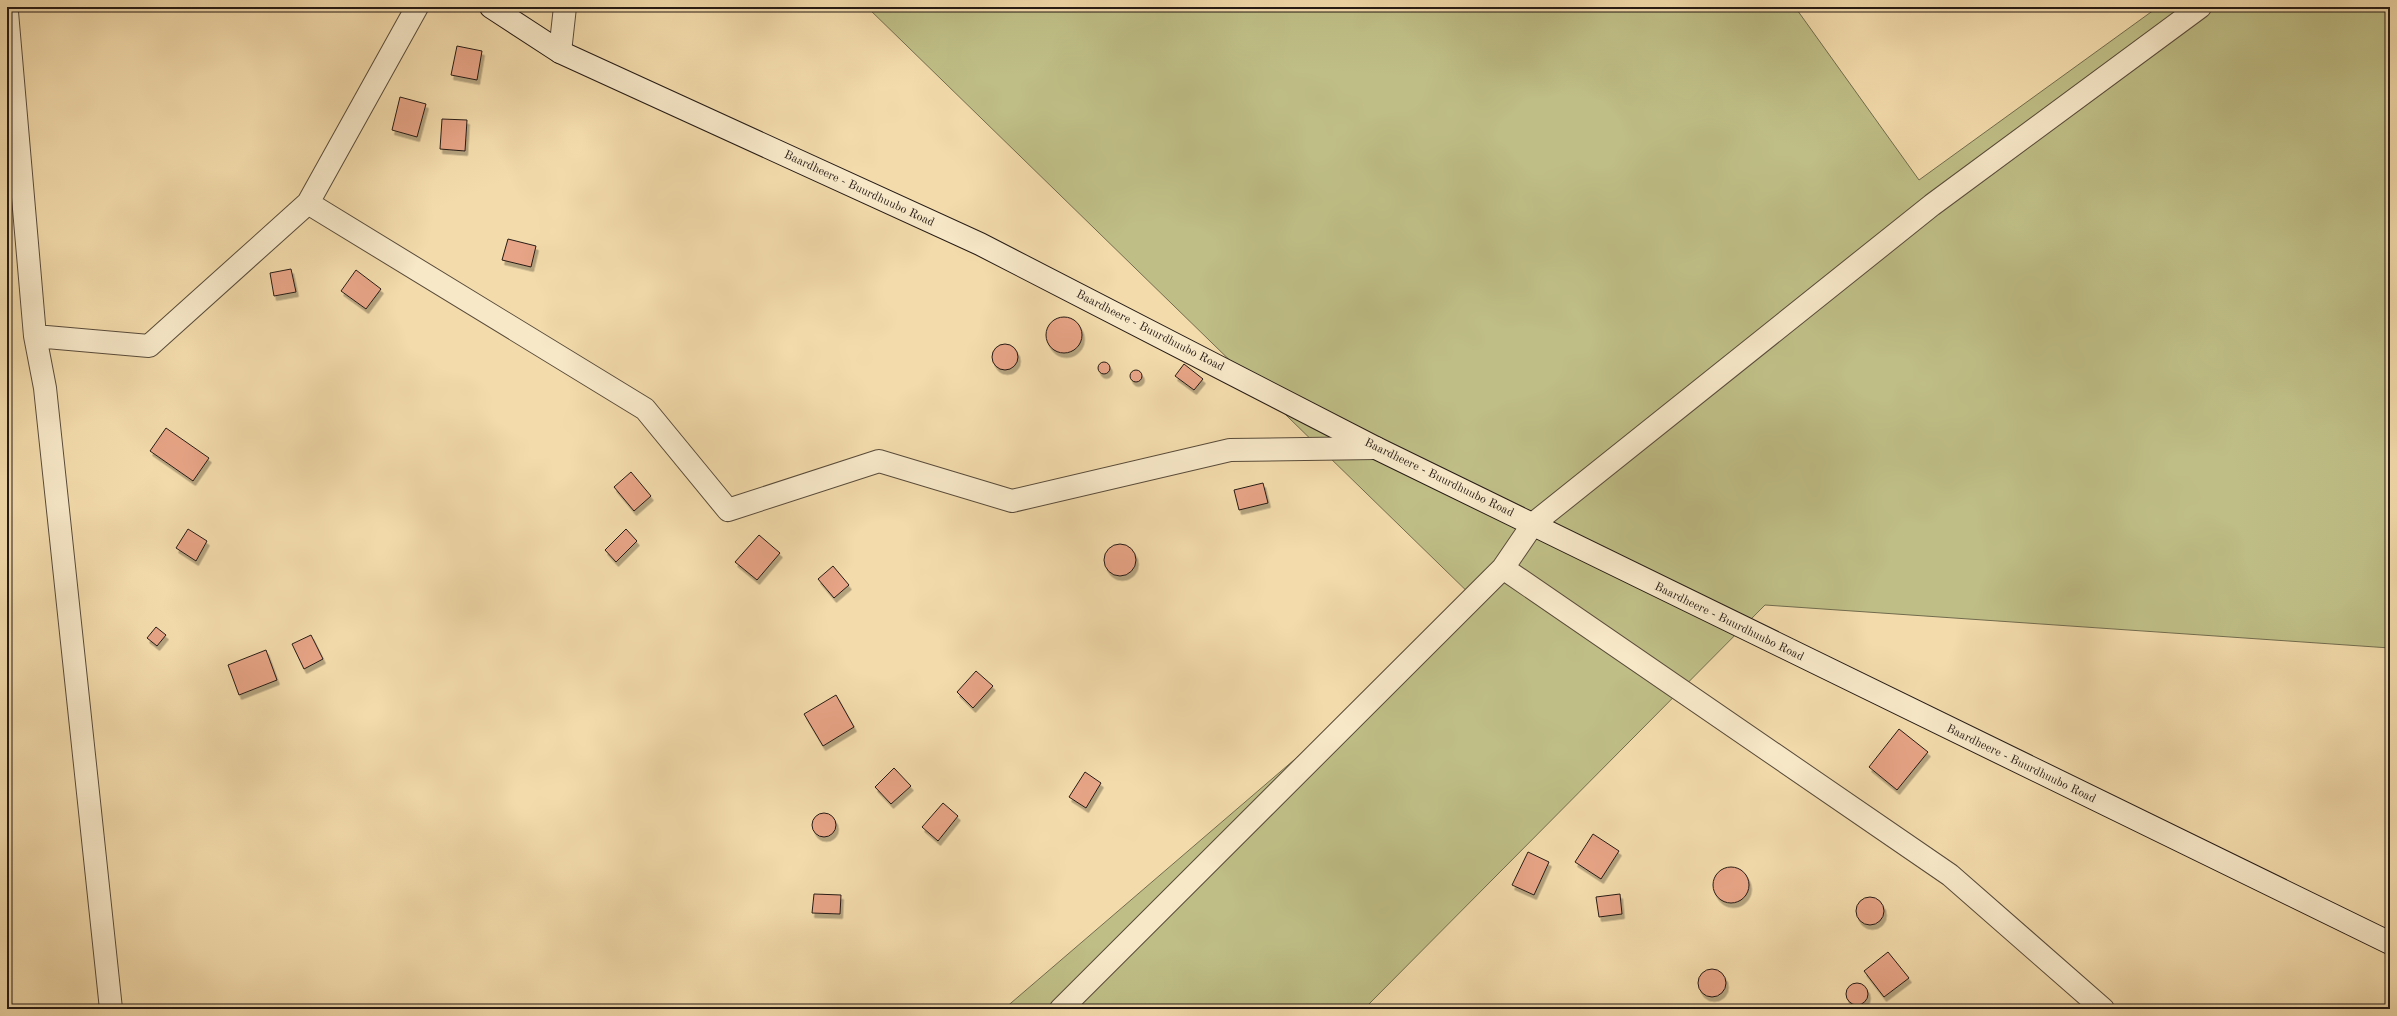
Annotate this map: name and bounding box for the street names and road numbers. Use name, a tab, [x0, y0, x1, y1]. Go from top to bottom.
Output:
street label: Baardheere - Buurdhuubo Road	[782, 149, 936, 229]
street label: Baardheere - Buurdhuubo Road	[1074, 288, 1226, 374]
street label: Baardheere - Buurdhuubo Road	[1363, 437, 1515, 519]
street label: Baardheere - Buurdhuubo Road	[1653, 581, 1805, 663]
street label: Baardheere - Buurdhuubo Road	[1945, 723, 2097, 805]

